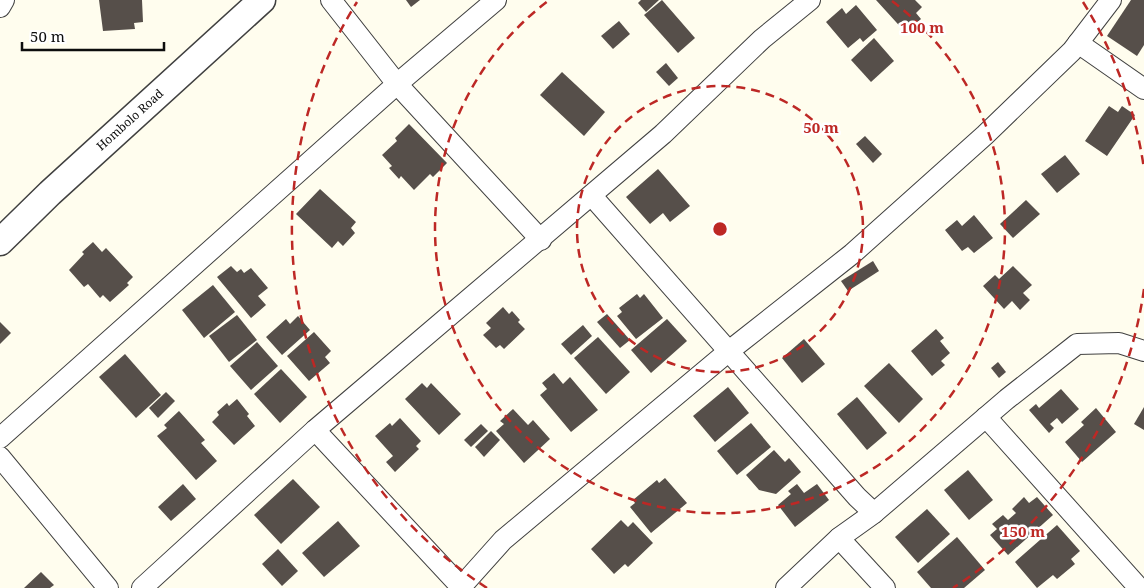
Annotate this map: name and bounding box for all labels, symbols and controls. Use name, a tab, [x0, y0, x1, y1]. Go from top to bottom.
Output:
text: 100 m	[900, 17, 944, 37]
scale bar	[22, 20, 165, 52]
text: 50 m	[30, 26, 65, 46]
street label: Hombolo Road	[92, 85, 167, 154]
text: 50 m	[803, 117, 839, 137]
centre of rings	[711, 220, 729, 238]
text: 150 m	[1001, 521, 1045, 541]

